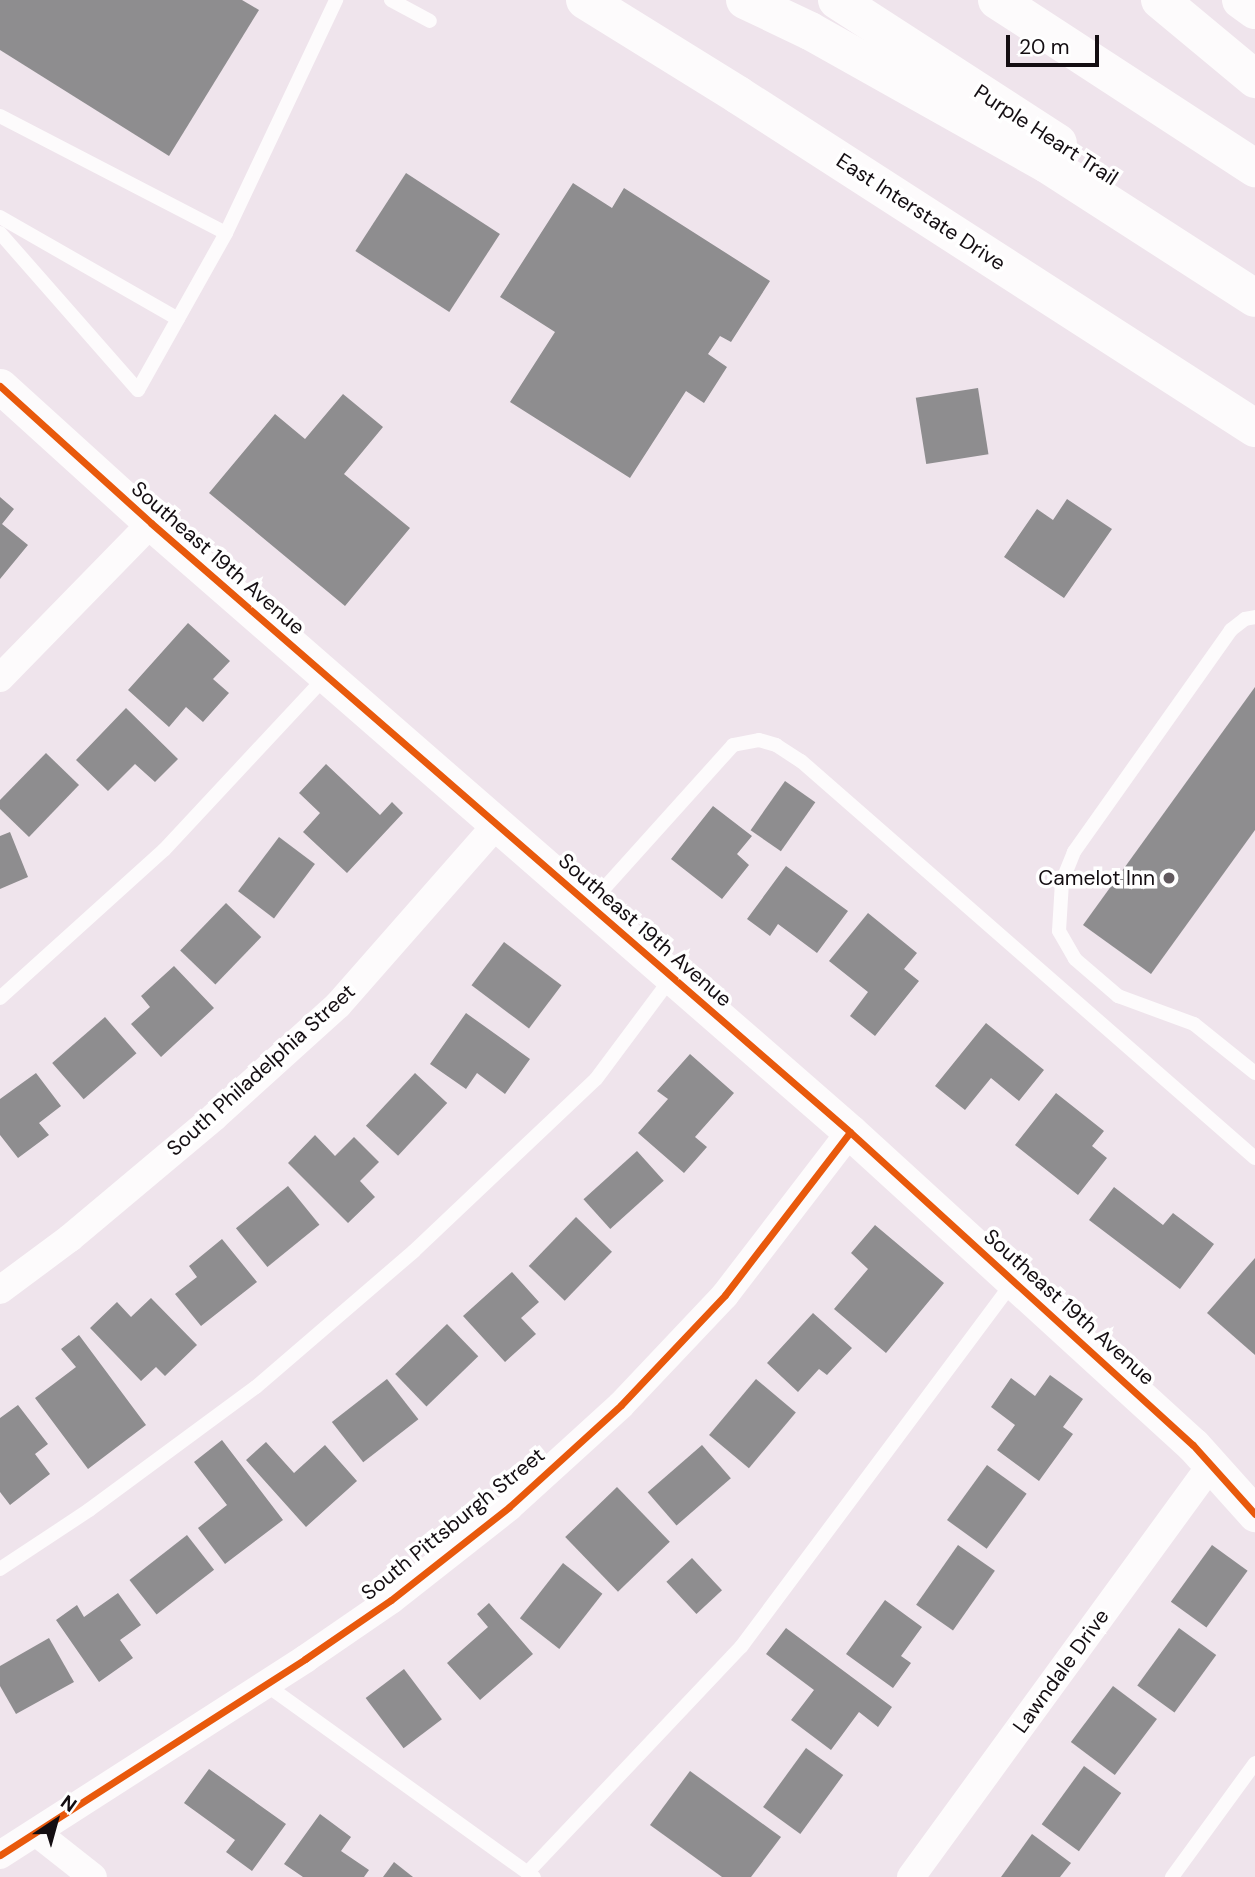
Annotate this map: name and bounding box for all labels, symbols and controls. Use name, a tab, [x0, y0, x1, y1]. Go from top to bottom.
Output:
scale bar	[1010, 21, 1103, 65]
text: 20 m	[1019, 33, 1070, 61]
street label: Purple Heart Trail	[969, 79, 1123, 191]
street label: East Interstate Drive	[832, 148, 1010, 276]
street label: Southeast 19th Avenue	[126, 476, 310, 640]
street label: Southeast 19th Avenue	[553, 848, 737, 1012]
place label: Camelot Inn	[1038, 865, 1155, 891]
marker: Camelot Inn	[1161, 870, 1177, 886]
street label: South Philadelphia Street	[162, 979, 360, 1161]
street label: Southeast 19th Avenue	[978, 1224, 1160, 1390]
street label: South Pittsburgh Street	[356, 1442, 550, 1606]
street label: Lawndale Drive	[1008, 1604, 1114, 1738]
north arrow	[21, 1786, 91, 1856]
text: N	[56, 1789, 82, 1818]

